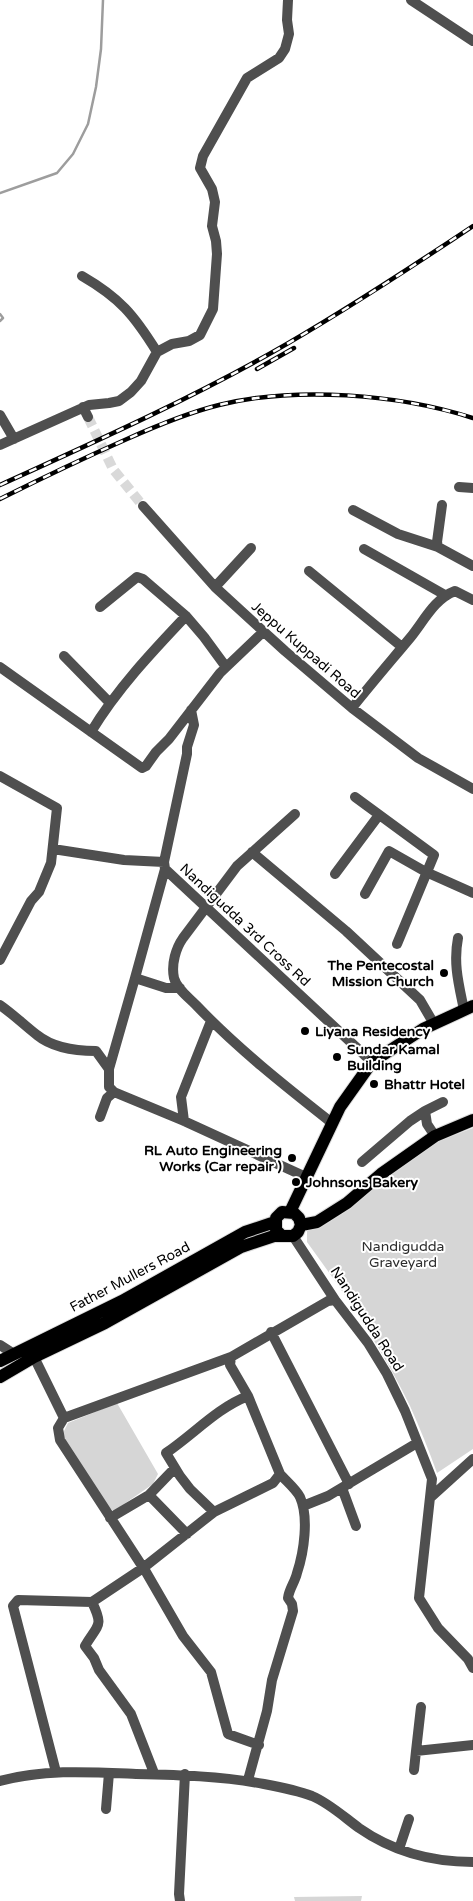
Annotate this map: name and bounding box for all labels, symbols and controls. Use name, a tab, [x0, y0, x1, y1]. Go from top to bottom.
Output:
street label: Jeppu Kuppadi Road	[248, 598, 364, 702]
street label: Nandigudda 3rd Cross Rd	[176, 860, 314, 990]
place label: The Pentecostal Mission Church	[327, 957, 434, 990]
marker: The Pentecostal Mission Church	[438, 967, 450, 979]
place label: Liyana Residency	[315, 1023, 431, 1040]
marker: Liyana Residency	[299, 1025, 311, 1037]
place label: Sundar Kamal Building	[347, 1041, 440, 1074]
marker: Sundar Kamal Building	[331, 1051, 343, 1063]
place label: Bhattr Hotel	[384, 1076, 465, 1093]
marker: Bhattr Hotel	[368, 1078, 380, 1090]
place label: RL Auto Engineering Works (Car repair )	[144, 1142, 282, 1175]
marker: RL Auto Engineering Works (Car repair )	[286, 1152, 298, 1164]
place label: Johnsons Bakery	[305, 1174, 419, 1191]
marker: Johnsons Bakery	[290, 1176, 302, 1188]
street label: Father Mullers Road	[67, 1238, 193, 1316]
park label: Nandigudda Graveyard	[362, 1238, 444, 1271]
street label: Nandigudda Road	[327, 1263, 407, 1375]

